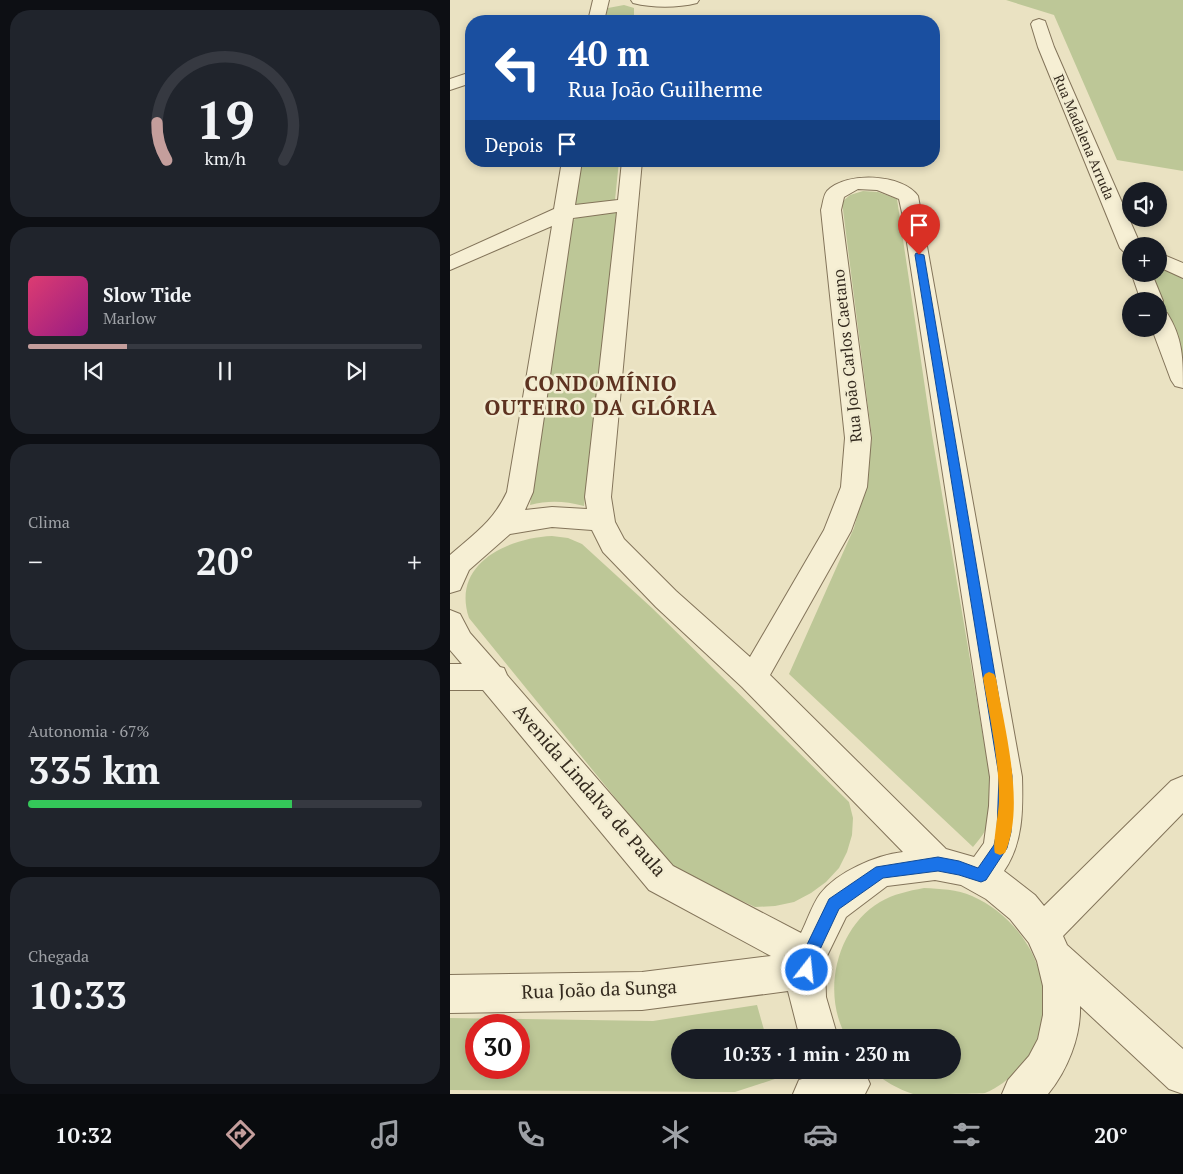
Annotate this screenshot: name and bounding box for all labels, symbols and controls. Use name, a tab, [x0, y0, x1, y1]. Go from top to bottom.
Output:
text: 40 m	[568, 30, 649, 76]
icon: left	[485, 35, 550, 100]
street label: Rua Madalena Arruda	[1049, 71, 1119, 202]
text: Rua João Guilherme	[568, 74, 763, 103]
text: 19	[196, 85, 254, 154]
icon: arrive	[553, 130, 581, 158]
text: Depois	[485, 132, 543, 157]
text: km/h	[204, 146, 246, 170]
map controls	[1122, 182, 1167, 337]
button: sound	[1122, 182, 1167, 227]
pin	[898, 204, 940, 255]
icon: arrive	[905, 211, 933, 239]
button: +	[1122, 237, 1167, 282]
street label: Rua João Carlos Caetano	[827, 268, 867, 444]
text: Slow Tide	[103, 282, 192, 307]
button: −	[1122, 292, 1167, 337]
text: Marlow	[103, 307, 156, 329]
icon: previous	[80, 357, 108, 385]
icon: pause	[211, 357, 239, 385]
icon: next	[342, 357, 370, 385]
district label: CONDOMÍNIO OUTEIRO DA GLÓRIA	[484, 369, 718, 421]
text: Clima	[28, 511, 70, 533]
text: 20°	[196, 536, 254, 586]
text: −	[28, 543, 43, 580]
text: +	[407, 543, 422, 580]
street label: Avenida Lindalva de Paula	[508, 698, 673, 882]
text: Autonomia · 67%	[28, 720, 150, 742]
text: 335 km	[28, 745, 160, 795]
position arrow	[780, 943, 832, 995]
text: Chegada	[28, 945, 89, 967]
text: 10:33	[28, 970, 127, 1020]
street label: Rua João da Sunga	[521, 973, 678, 1004]
speed limit sign: 30	[465, 1014, 530, 1079]
text: 10:33 · 1 min · 230 m	[722, 1041, 910, 1066]
icon: directions	[223, 1117, 258, 1152]
icon: music	[368, 1117, 403, 1152]
icon: phone	[513, 1117, 548, 1152]
icon: climate	[658, 1117, 693, 1152]
icon: car	[803, 1117, 838, 1152]
icon: filters	[949, 1117, 984, 1152]
text: 10:32	[55, 1120, 112, 1149]
text: 20°	[1094, 1120, 1128, 1149]

